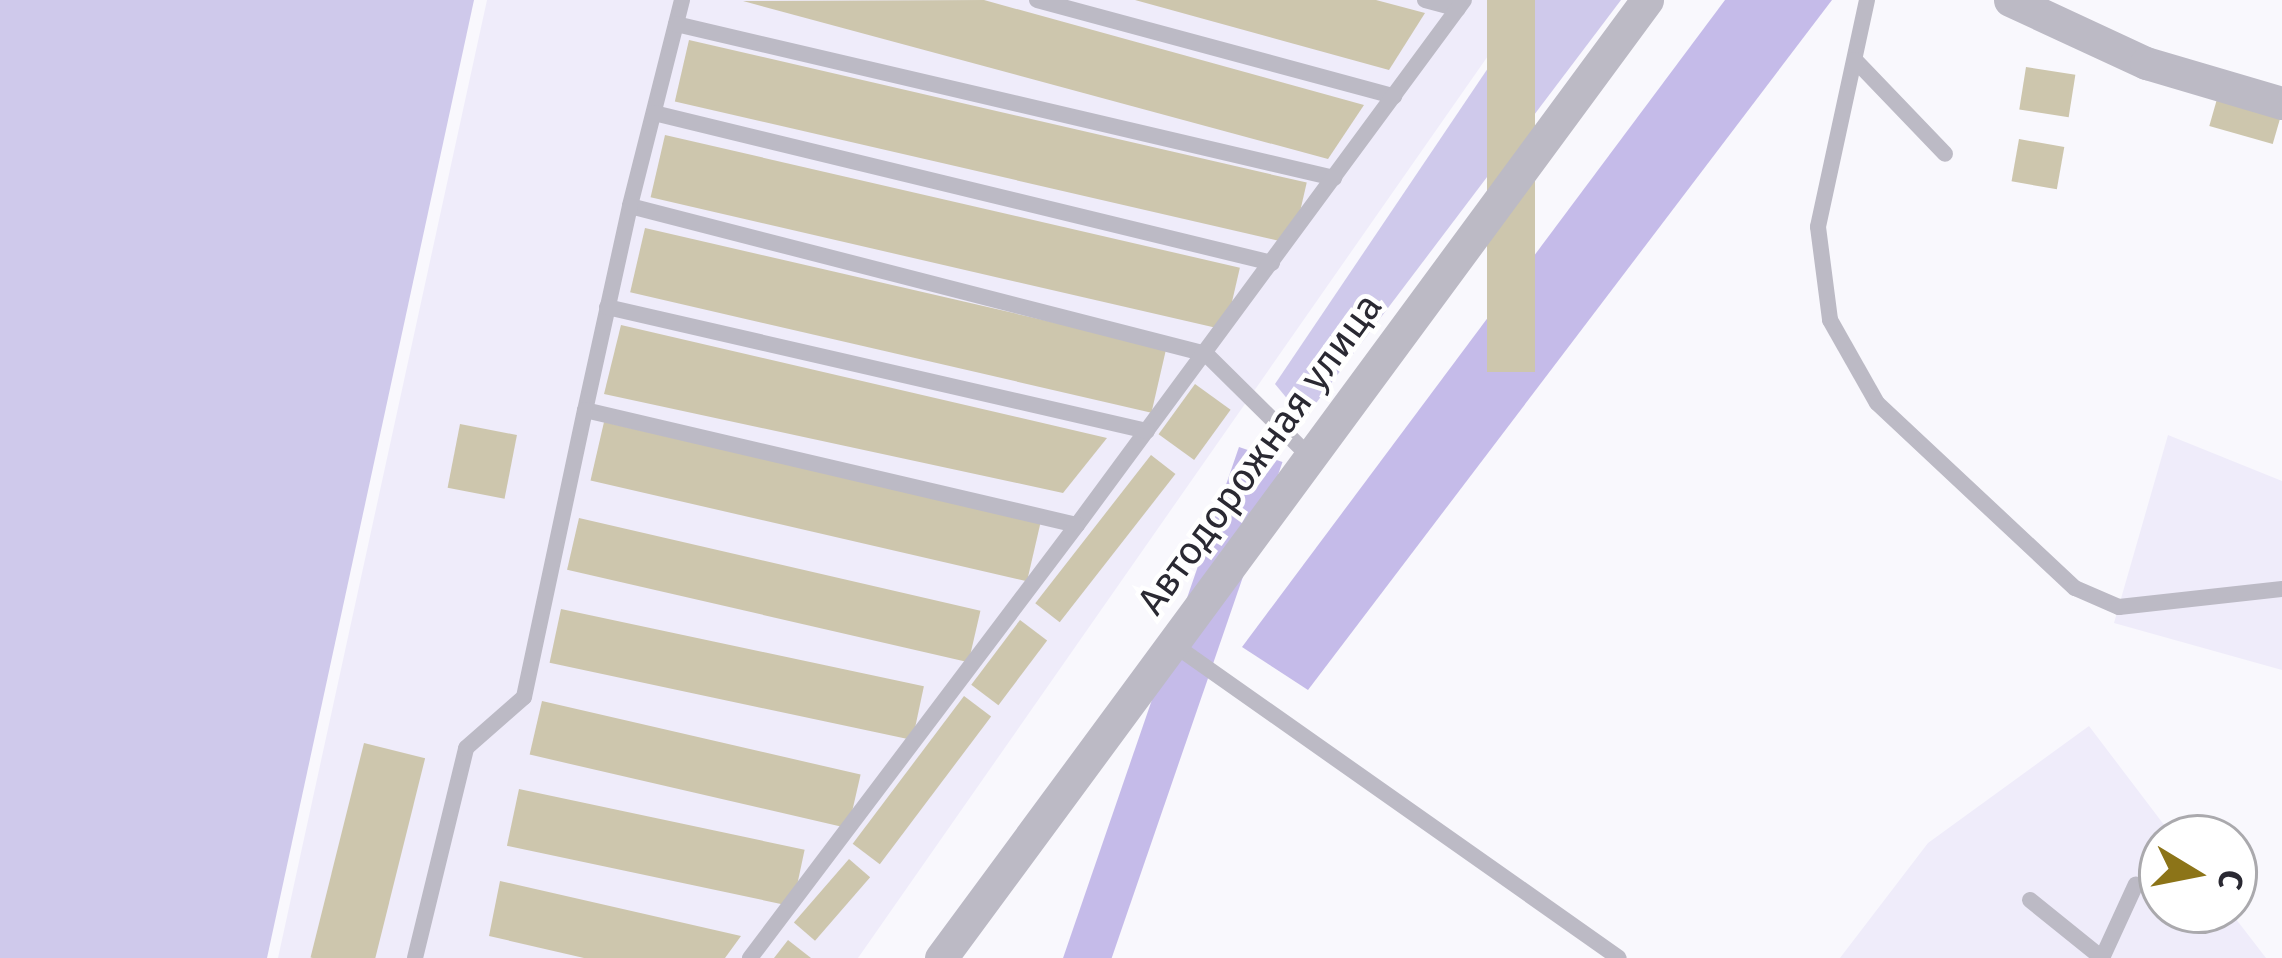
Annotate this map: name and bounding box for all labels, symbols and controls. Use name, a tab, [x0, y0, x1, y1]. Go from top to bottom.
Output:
street label: Автодорожная улица	[1128, 284, 1392, 624]
north arrow	[2138, 814, 2258, 934]
text: С	[2209, 867, 2252, 893]

